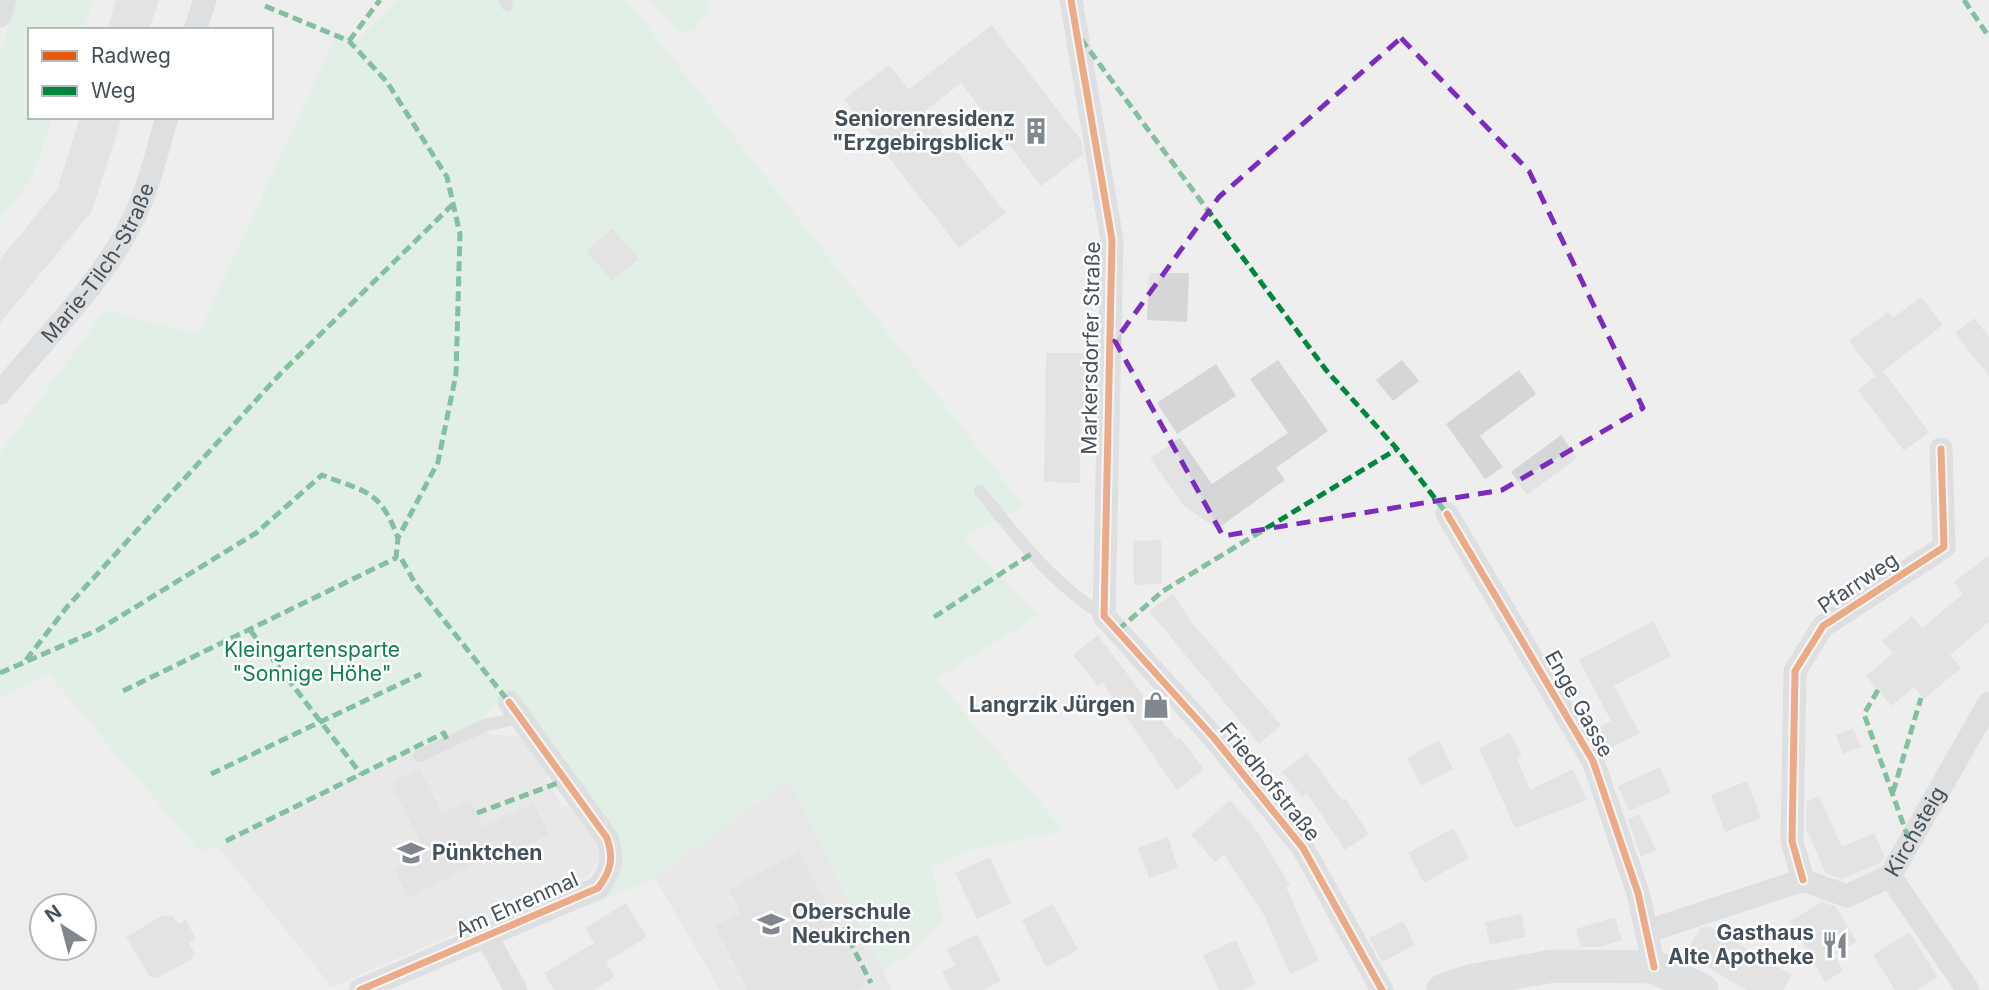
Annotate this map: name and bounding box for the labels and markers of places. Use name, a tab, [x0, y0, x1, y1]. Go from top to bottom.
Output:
place label: Seniorenresidenz "Erzgebirgsblick"	[832, 106, 1015, 155]
building icon: Seniorenresidenz "Erzgebirgsblick"	[1021, 116, 1051, 146]
shop icon: Langrzik Jürgen	[1141, 690, 1171, 720]
place label: Langrzik Jürgen	[969, 692, 1135, 717]
school or university icon: Pünktchen	[396, 838, 426, 868]
place label: Pünktchen	[432, 840, 542, 865]
place label: Oberschule Neukirchen	[792, 899, 911, 948]
school or university icon: Oberschule Neukirchen	[756, 909, 786, 939]
place label: Gasthaus Alte Apotheke	[1668, 920, 1814, 969]
restaurant icon: Gasthaus Alte Apotheke	[1820, 930, 1850, 960]

